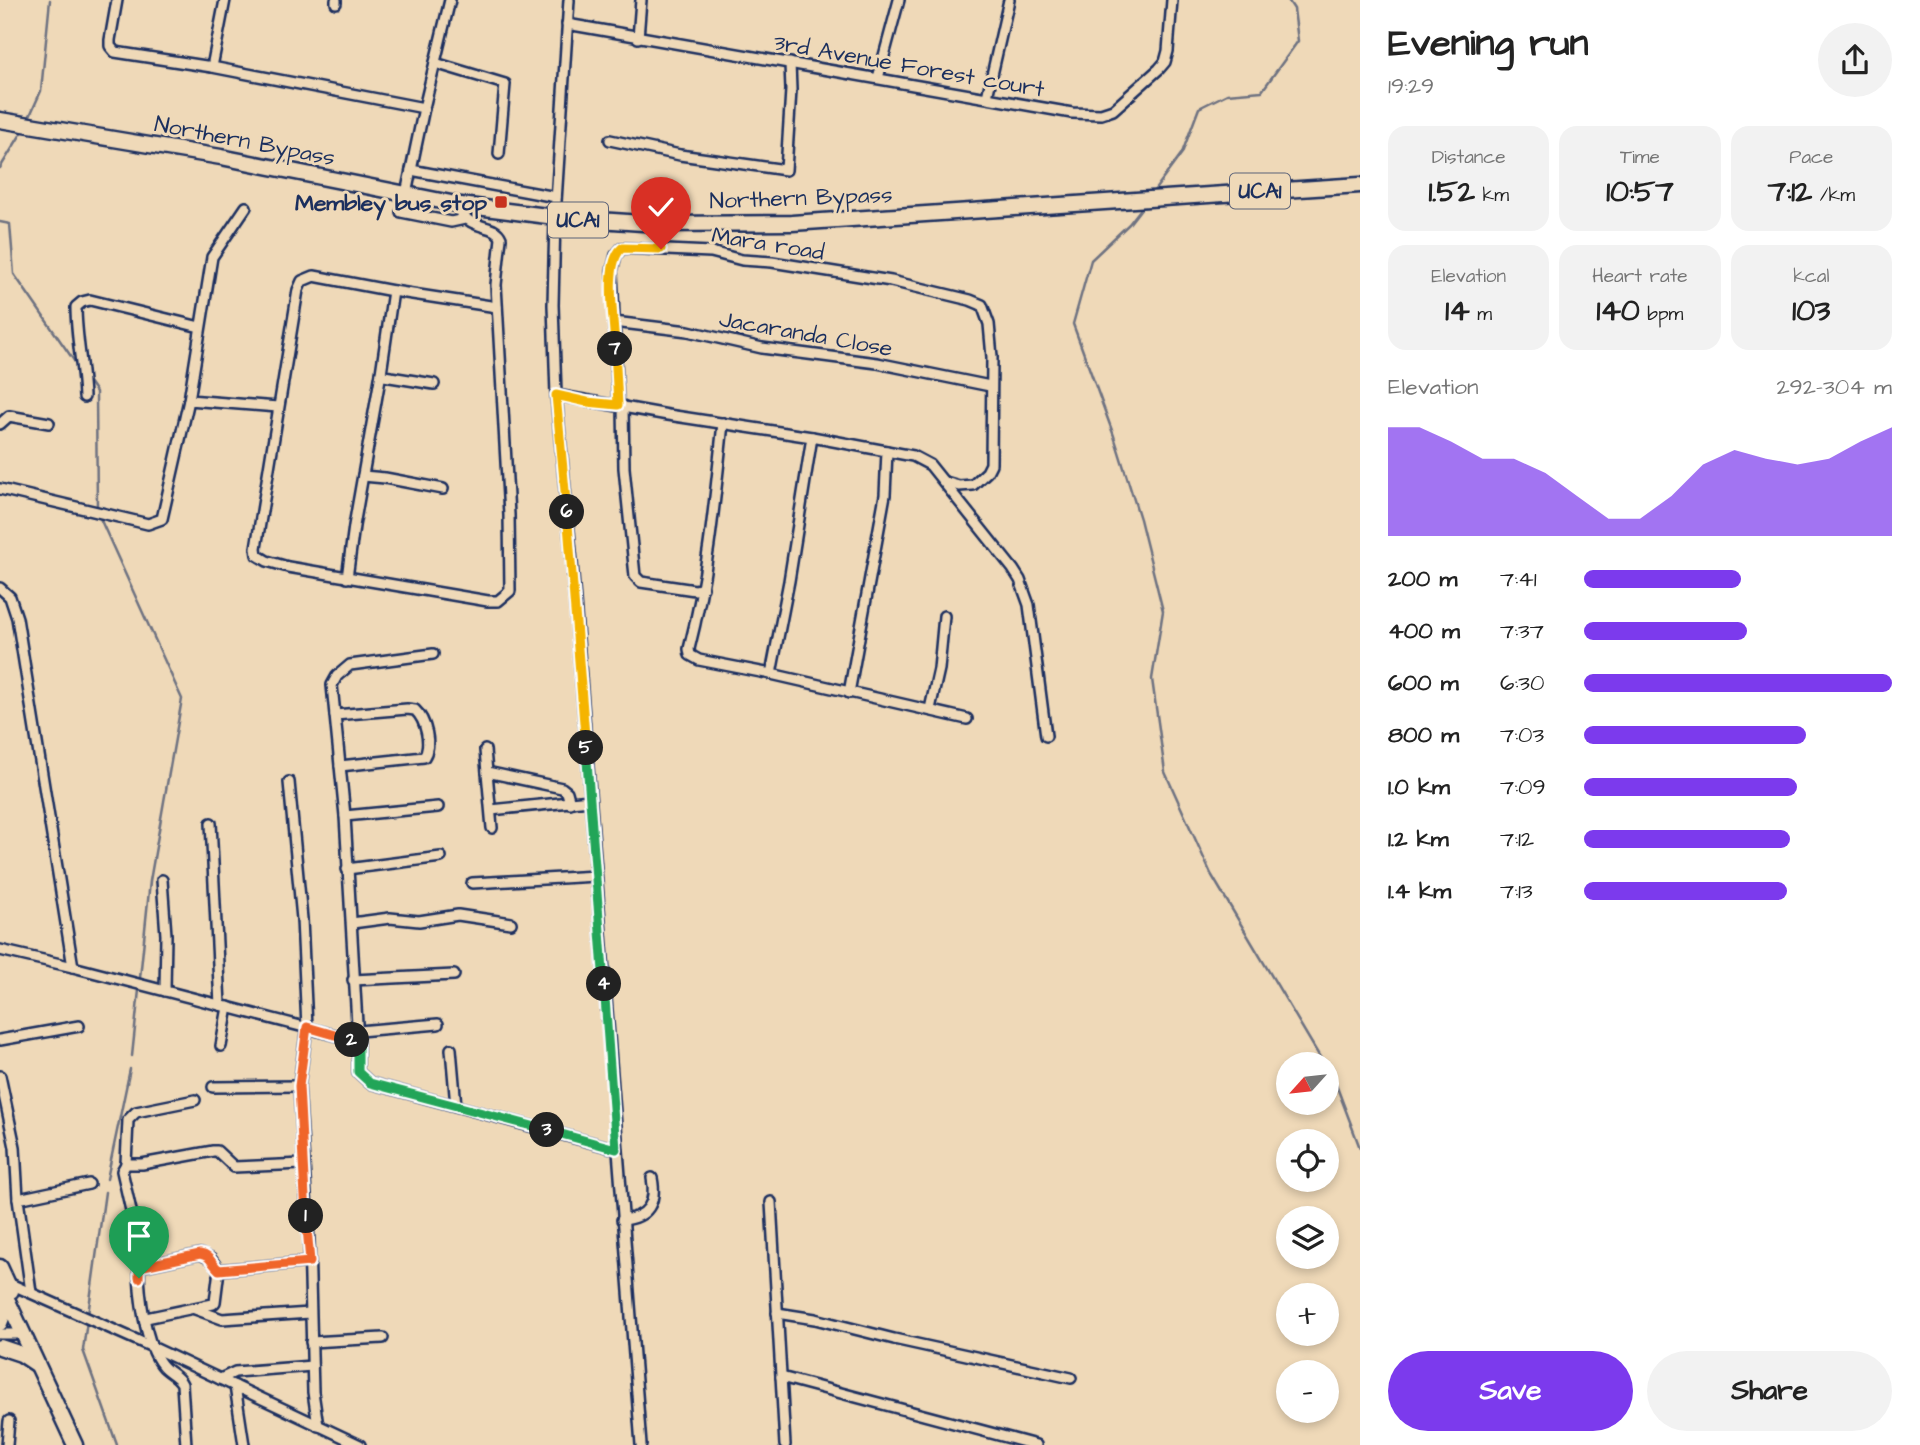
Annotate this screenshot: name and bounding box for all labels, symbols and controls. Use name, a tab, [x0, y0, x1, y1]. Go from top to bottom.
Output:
text: Evening run	[1388, 18, 1589, 70]
button: share	[1818, 23, 1892, 97]
street label: 3rd Avenue Forest court	[771, 26, 1047, 106]
text: 19:29	[1388, 70, 1434, 102]
street label: Northern Bypass	[152, 108, 338, 175]
text: Distance	[1432, 144, 1506, 171]
text: Time	[1620, 144, 1660, 171]
text: Pace	[1789, 144, 1833, 171]
text: 1.52	[1428, 171, 1475, 213]
text: 10:57	[1606, 171, 1674, 213]
text: 7:12	[1768, 171, 1812, 213]
road number: UCA1	[1230, 174, 1290, 208]
pin	[631, 177, 691, 249]
street label: Northern Bypass	[709, 179, 893, 218]
text: km	[1475, 182, 1509, 209]
text: /km	[1812, 182, 1855, 209]
place label: Membley bus stop	[295, 187, 487, 221]
icon: check	[642, 188, 680, 226]
marker: Membley bus stop	[493, 194, 509, 210]
road number: UCA1	[548, 202, 608, 238]
street label: Mara road	[709, 219, 827, 269]
text: Elevation	[1431, 263, 1506, 290]
text: Heart rate	[1592, 263, 1688, 290]
text: kcal	[1793, 263, 1830, 290]
text: 14	[1445, 290, 1470, 332]
text: 140	[1597, 290, 1640, 332]
text: 103	[1792, 290, 1830, 332]
text: m	[1470, 301, 1492, 328]
text: bpm	[1640, 301, 1683, 328]
street label: Jacaranda Close	[717, 303, 895, 365]
pin: 7	[598, 332, 632, 366]
text: 7	[609, 335, 620, 362]
text: Elevation	[1388, 371, 1479, 403]
text: 292–304 m	[1776, 371, 1892, 403]
pin: 6	[550, 494, 584, 530]
text: 6	[561, 498, 572, 525]
text: 200 m	[1388, 563, 1457, 595]
text: 7:41	[1500, 563, 1537, 595]
text: 400 m	[1388, 615, 1460, 647]
text: 7:37	[1500, 615, 1544, 647]
text: 600 m	[1388, 667, 1459, 699]
text: 6:30	[1500, 667, 1544, 699]
text: 800 m	[1388, 719, 1459, 751]
text: 7:03	[1500, 719, 1544, 751]
pin: 5	[568, 730, 604, 766]
text: 5	[579, 734, 592, 761]
text: 1.0 km	[1388, 771, 1450, 803]
text: 7:09	[1500, 771, 1546, 803]
text: 1.2 km	[1388, 823, 1449, 855]
text: 7:12	[1500, 823, 1534, 855]
text: 1.4 km	[1388, 875, 1451, 907]
text: 7:13	[1500, 875, 1533, 907]
pin: 4	[586, 967, 622, 1002]
text: 4	[597, 970, 610, 997]
pin: 2	[334, 1023, 370, 1058]
text: 2	[346, 1026, 357, 1053]
north arrow	[1276, 1052, 1339, 1115]
map controls	[1276, 1052, 1339, 1423]
pin: 3	[530, 1112, 564, 1148]
text: 3	[542, 1116, 551, 1143]
button: locate	[1276, 1129, 1339, 1192]
pin: 1	[288, 1198, 324, 1234]
text: 1	[304, 1202, 307, 1229]
pin	[109, 1206, 169, 1278]
button: layers	[1276, 1206, 1339, 1269]
icon: arrive	[120, 1217, 158, 1255]
button: +	[1276, 1283, 1339, 1346]
button: Save	[1388, 1351, 1633, 1431]
button: Share	[1647, 1351, 1892, 1431]
button: −	[1276, 1360, 1339, 1423]

